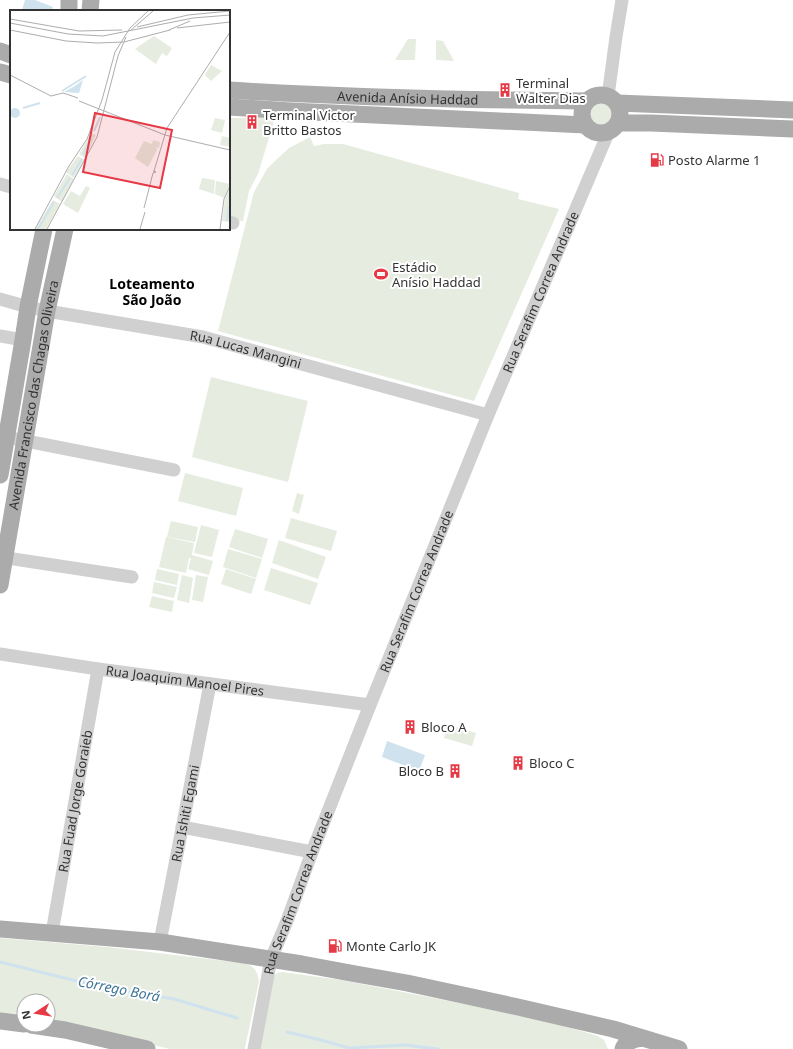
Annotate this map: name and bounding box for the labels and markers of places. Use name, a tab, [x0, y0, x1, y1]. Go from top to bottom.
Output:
place label: Terminal Walter Dias	[516, 74, 586, 107]
building icon: Terminal Walter Dias	[497, 82, 513, 98]
place label: Terminal Victor Britto Bastos	[263, 106, 356, 139]
building icon: Terminal Victor Britto Bastos	[244, 114, 260, 130]
place label: Posto Alarme 1	[668, 151, 761, 169]
fuel station icon: Posto Alarme 1	[649, 152, 665, 168]
place label: Estádio Anísio Haddad	[392, 258, 481, 291]
sports icon: Estádio Anísio Haddad	[373, 266, 389, 282]
place label: Bloco A	[421, 718, 467, 736]
building icon: Bloco A	[402, 719, 418, 735]
place label: Bloco C	[529, 754, 574, 772]
building icon: Bloco C	[510, 755, 526, 771]
place label: Bloco B	[398, 762, 444, 780]
building icon: Bloco B	[447, 763, 463, 779]
place label: Monte Carlo JK	[346, 937, 437, 955]
fuel station icon: Monte Carlo JK	[327, 938, 343, 954]

